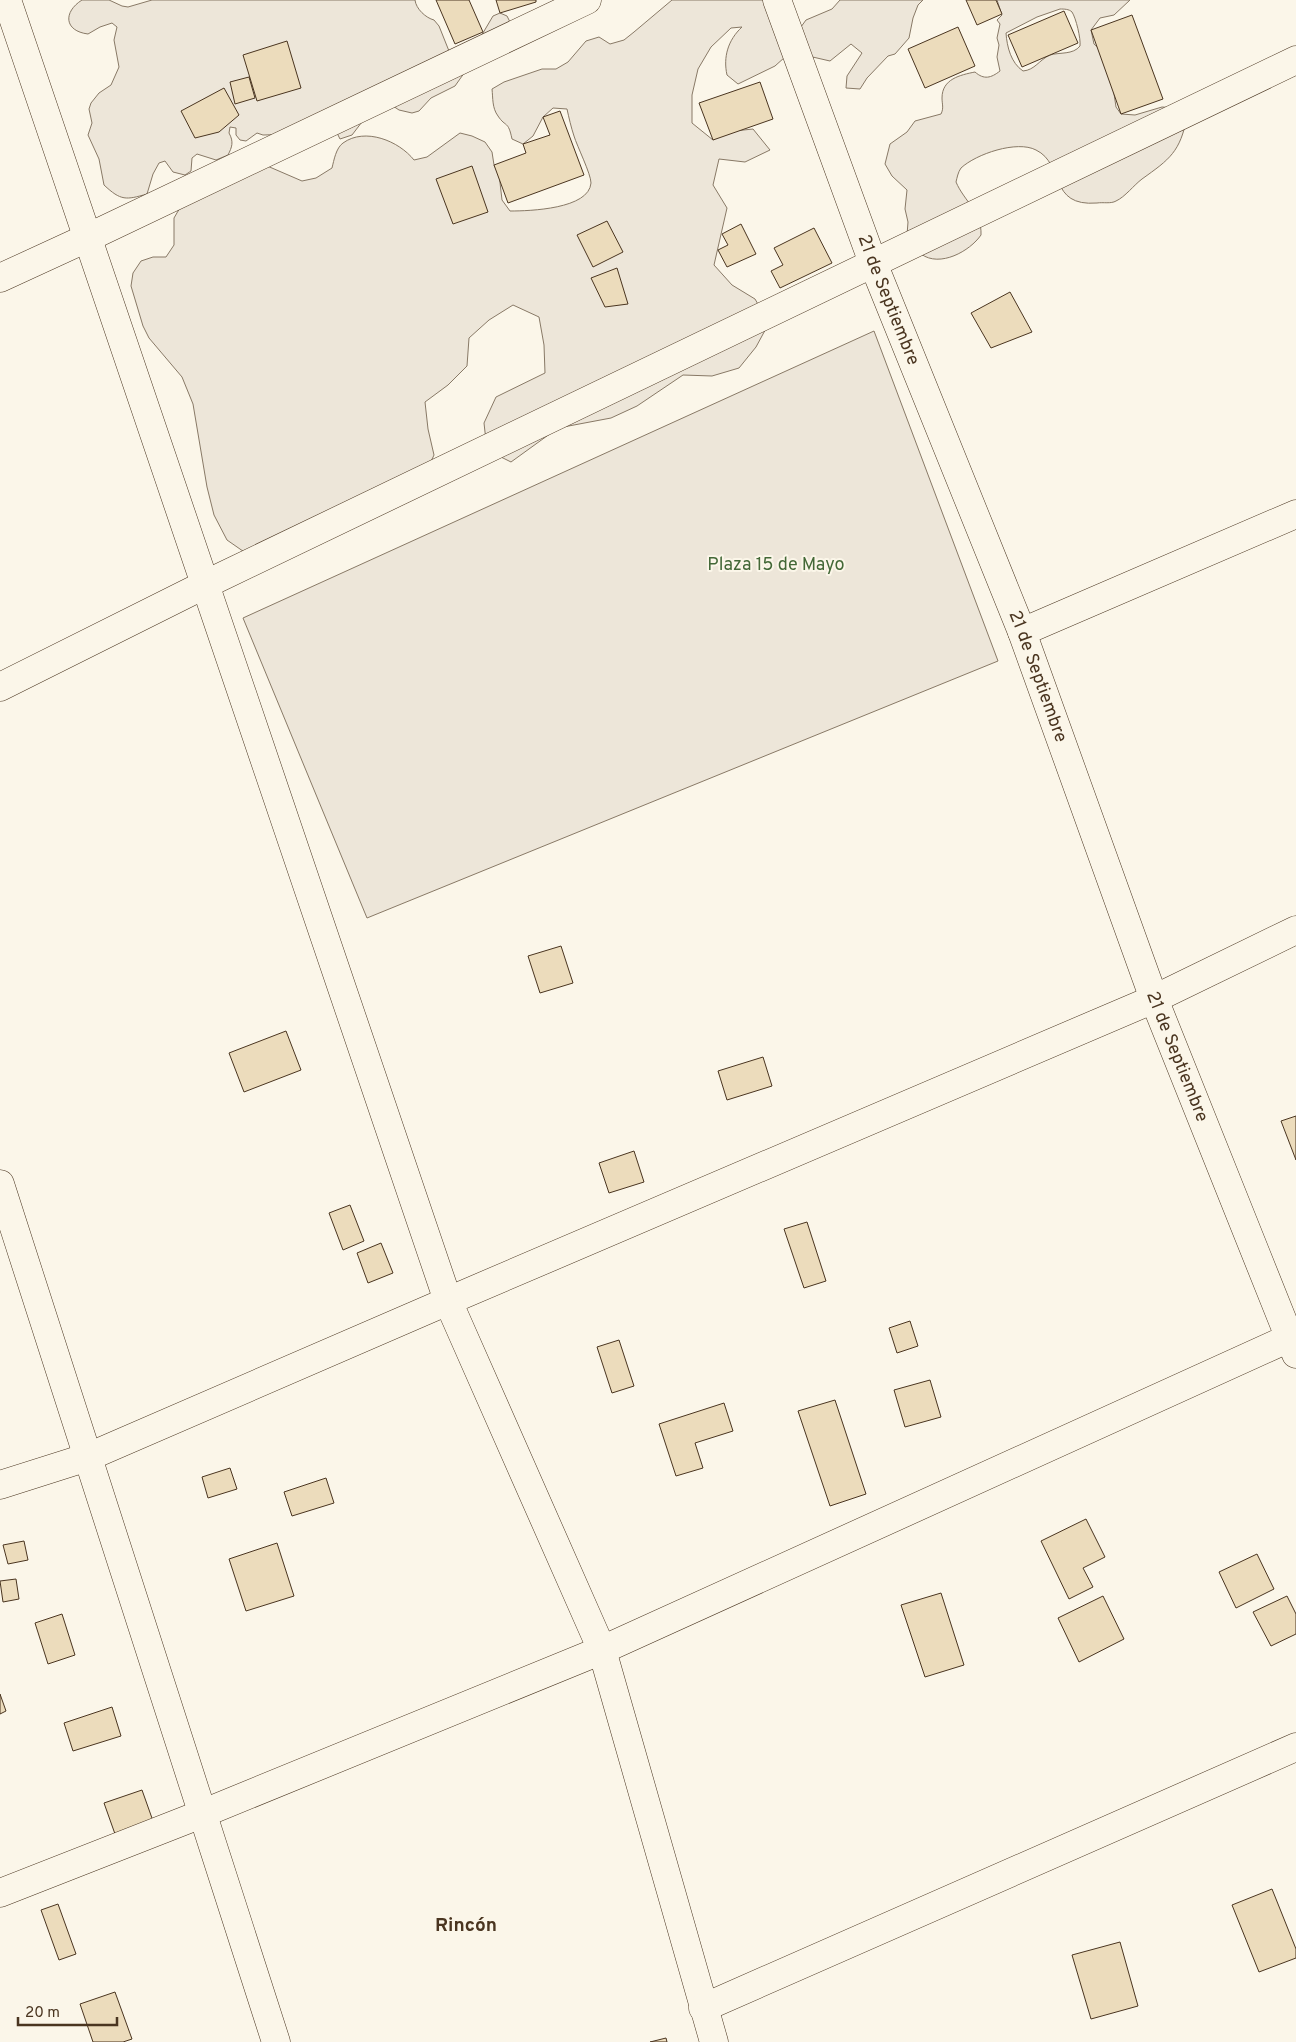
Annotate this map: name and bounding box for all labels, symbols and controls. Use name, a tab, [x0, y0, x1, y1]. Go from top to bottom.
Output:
street label: 21 de Septiembre	[852, 231, 925, 369]
park label: Plaza 15 de Mayo	[707, 554, 845, 577]
street label: 21 de Septiembre	[1003, 607, 1072, 746]
street label: 21 de Septiembre	[1141, 988, 1214, 1125]
district label: Rincón	[435, 1914, 497, 1938]
scale bar	[18, 1994, 116, 2026]
text: 20 m	[25, 2004, 60, 2023]

